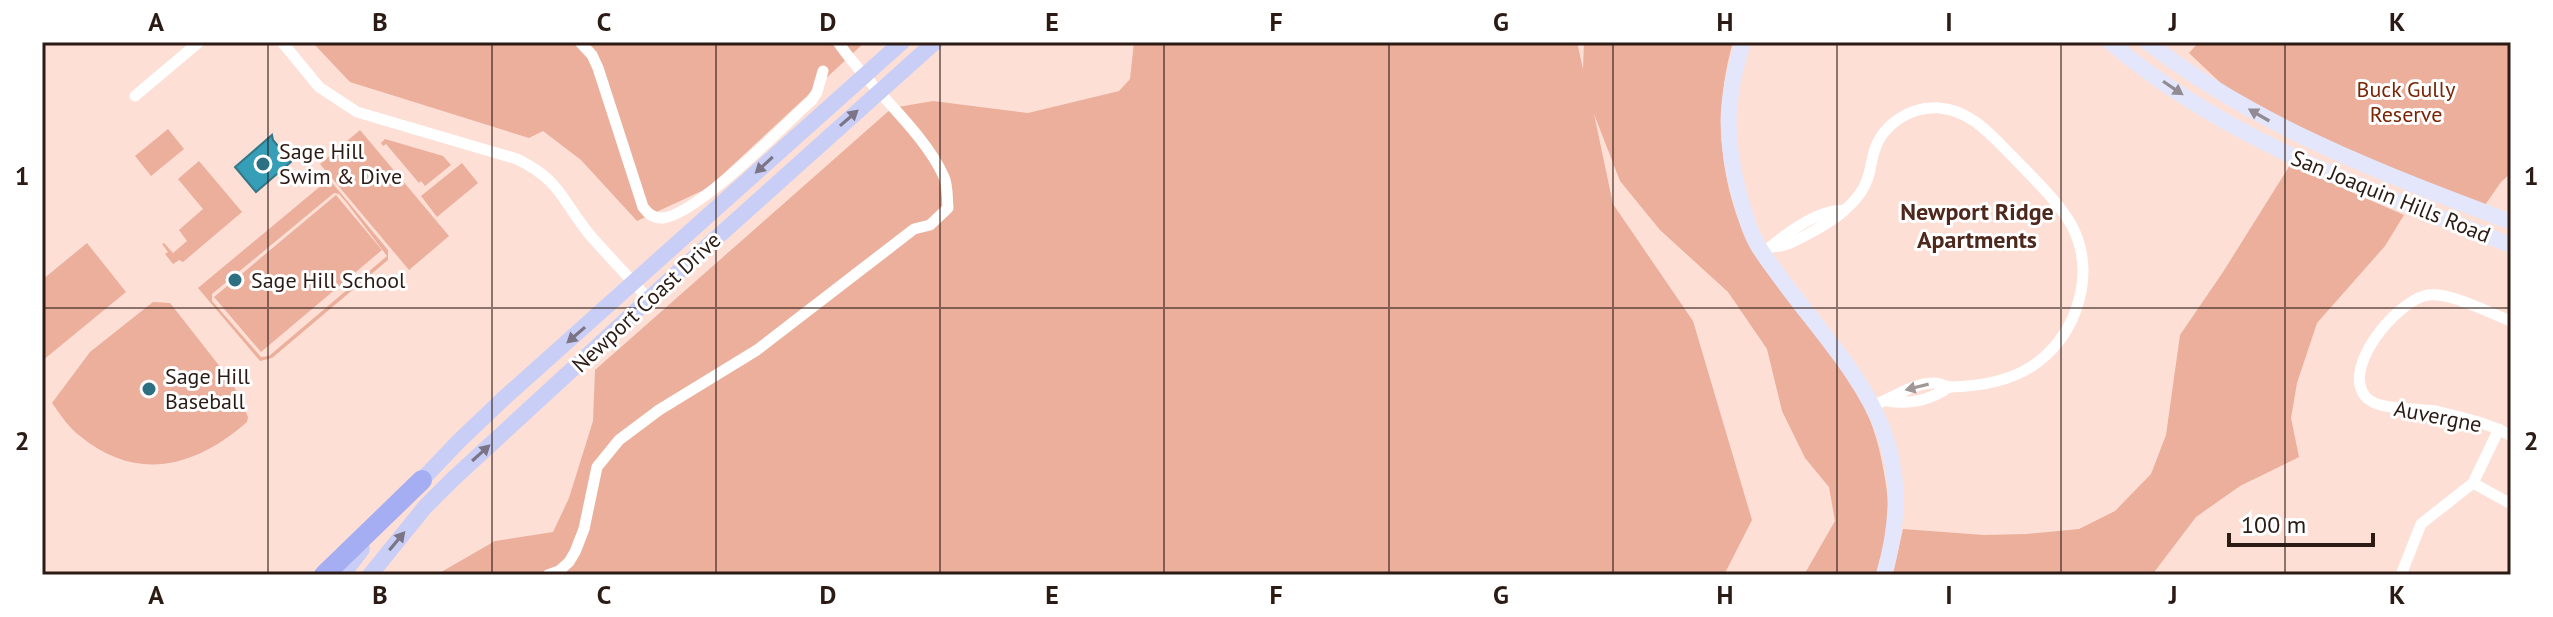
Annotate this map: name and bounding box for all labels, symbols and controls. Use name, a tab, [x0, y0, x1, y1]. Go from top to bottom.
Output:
text: A	[148, 5, 164, 38]
text: B	[372, 5, 388, 38]
text: C	[597, 5, 611, 38]
text: D	[820, 5, 836, 38]
text: E	[1045, 5, 1059, 38]
text: F	[1269, 5, 1283, 38]
text: G	[1493, 5, 1509, 38]
text: H	[1717, 5, 1733, 38]
text: I	[1945, 5, 1953, 38]
text: J	[2168, 5, 2177, 38]
text: K	[2389, 5, 2405, 38]
park label: Buck Gully Reserve	[2357, 75, 2456, 128]
one-way arrow	[2163, 80, 2184, 95]
one-way arrow	[2248, 108, 2270, 122]
one-way arrow	[839, 110, 858, 128]
place label: Sage Hill Swim & Dive	[279, 137, 402, 190]
street label: San Joaquin Hills Road	[2287, 143, 2495, 249]
marker: Sage Hill Swim & Dive	[254, 155, 272, 173]
one-way arrow	[754, 156, 773, 174]
text: 1	[15, 159, 29, 192]
text: 1	[2524, 159, 2538, 192]
district label: Newport Ridge Apartments	[1900, 196, 2054, 255]
street label: Newport Coast Drive	[566, 226, 726, 378]
place label: Sage Hill School	[251, 266, 406, 294]
marker: Sage Hill School	[226, 271, 244, 289]
one-way arrow	[567, 326, 587, 343]
place label: Sage Hill Baseball	[165, 362, 251, 415]
marker: Sage Hill Baseball	[140, 380, 158, 398]
one-way arrow	[1904, 382, 1929, 394]
street label: Auvergne	[2392, 394, 2484, 438]
text: 2	[15, 424, 29, 457]
text: 2	[2524, 424, 2538, 457]
one-way arrow	[471, 445, 490, 463]
scale bar	[2229, 497, 2373, 547]
text: 100 m	[2241, 509, 2306, 540]
one-way arrow	[388, 531, 405, 551]
text: A	[148, 578, 164, 611]
text: B	[372, 578, 388, 611]
text: C	[597, 578, 611, 611]
text: D	[820, 578, 836, 611]
text: E	[1045, 578, 1059, 611]
text: F	[1269, 578, 1283, 611]
text: G	[1493, 578, 1509, 611]
text: H	[1717, 578, 1733, 611]
text: I	[1945, 578, 1953, 611]
text: J	[2168, 578, 2177, 611]
text: K	[2389, 578, 2405, 611]

